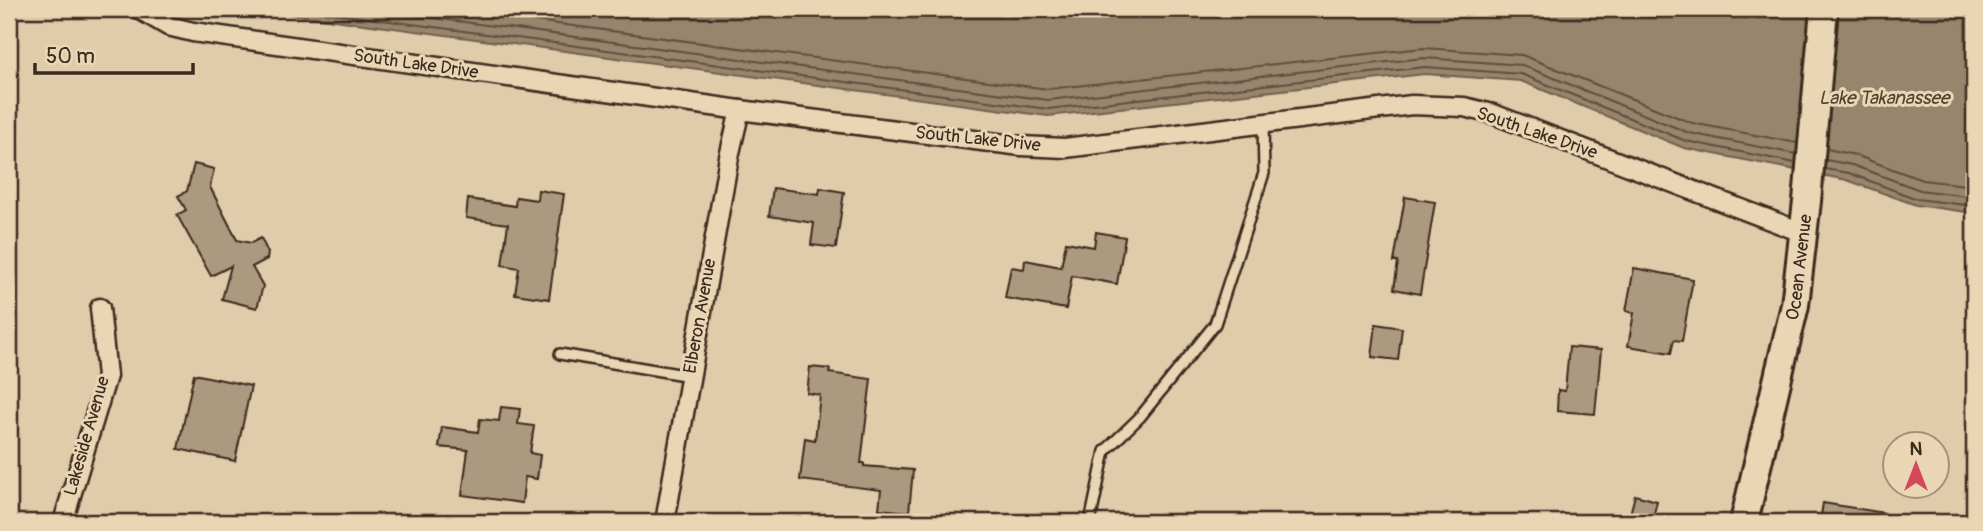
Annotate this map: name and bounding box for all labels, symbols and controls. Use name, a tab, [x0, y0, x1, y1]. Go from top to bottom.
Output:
scale bar	[35, 32, 192, 76]
text: 50 m	[46, 43, 95, 70]
street label: South Lake Drive	[352, 44, 480, 84]
water label: Lake Takanassee	[1819, 86, 1951, 110]
street label: South Lake Drive	[1474, 102, 1600, 164]
street label: South Lake Drive	[914, 121, 1042, 157]
street label: Ocean Avenue	[1780, 213, 1817, 323]
street label: Elberon Avenue	[679, 257, 721, 375]
street label: Lakeside Avenue	[59, 373, 115, 498]
north arrow	[1882, 430, 1952, 500]
text: N	[1910, 437, 1923, 461]

